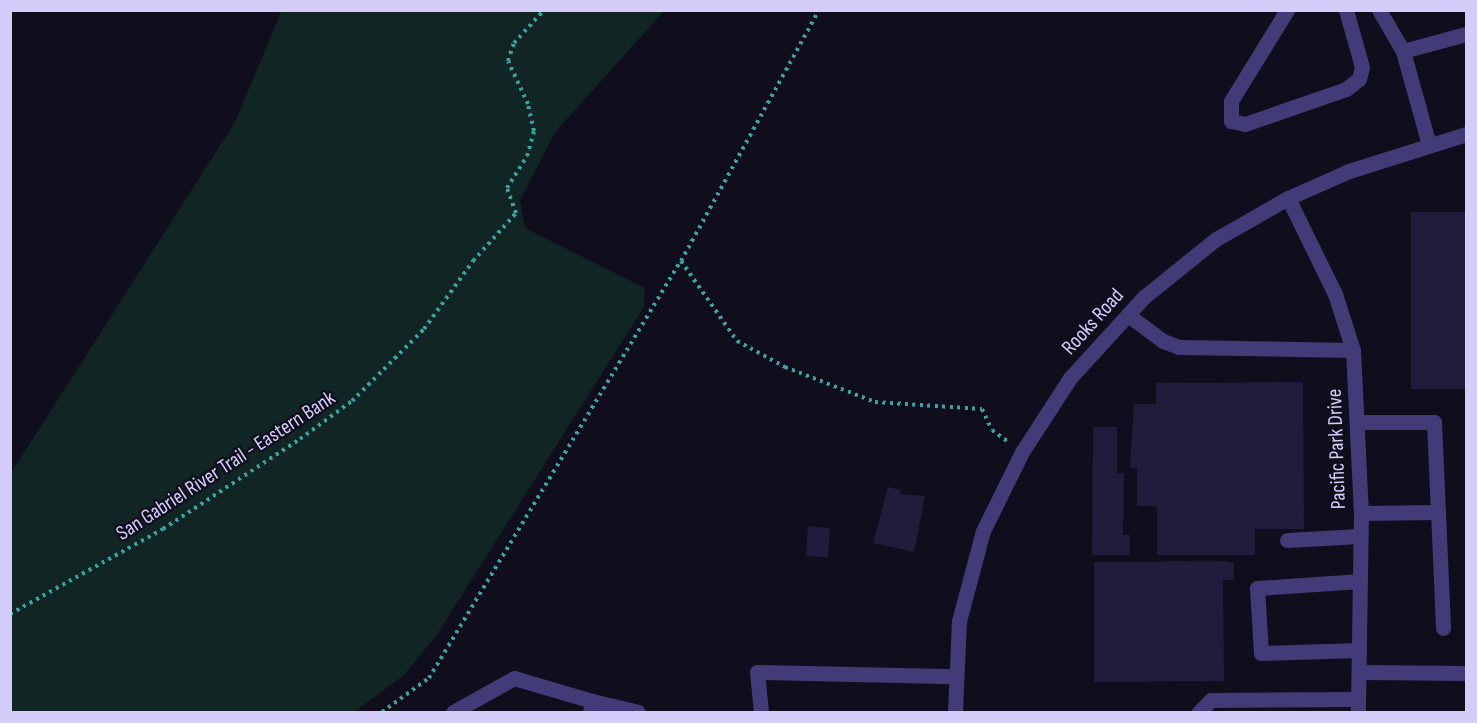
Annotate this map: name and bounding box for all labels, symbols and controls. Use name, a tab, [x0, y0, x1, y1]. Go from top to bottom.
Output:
street label: Rooks Road	[1057, 284, 1129, 360]
street label: San Gabriel River Trail - Eastern Bank	[112, 386, 340, 546]
street label: Pacific Park Drive	[1322, 388, 1352, 510]

